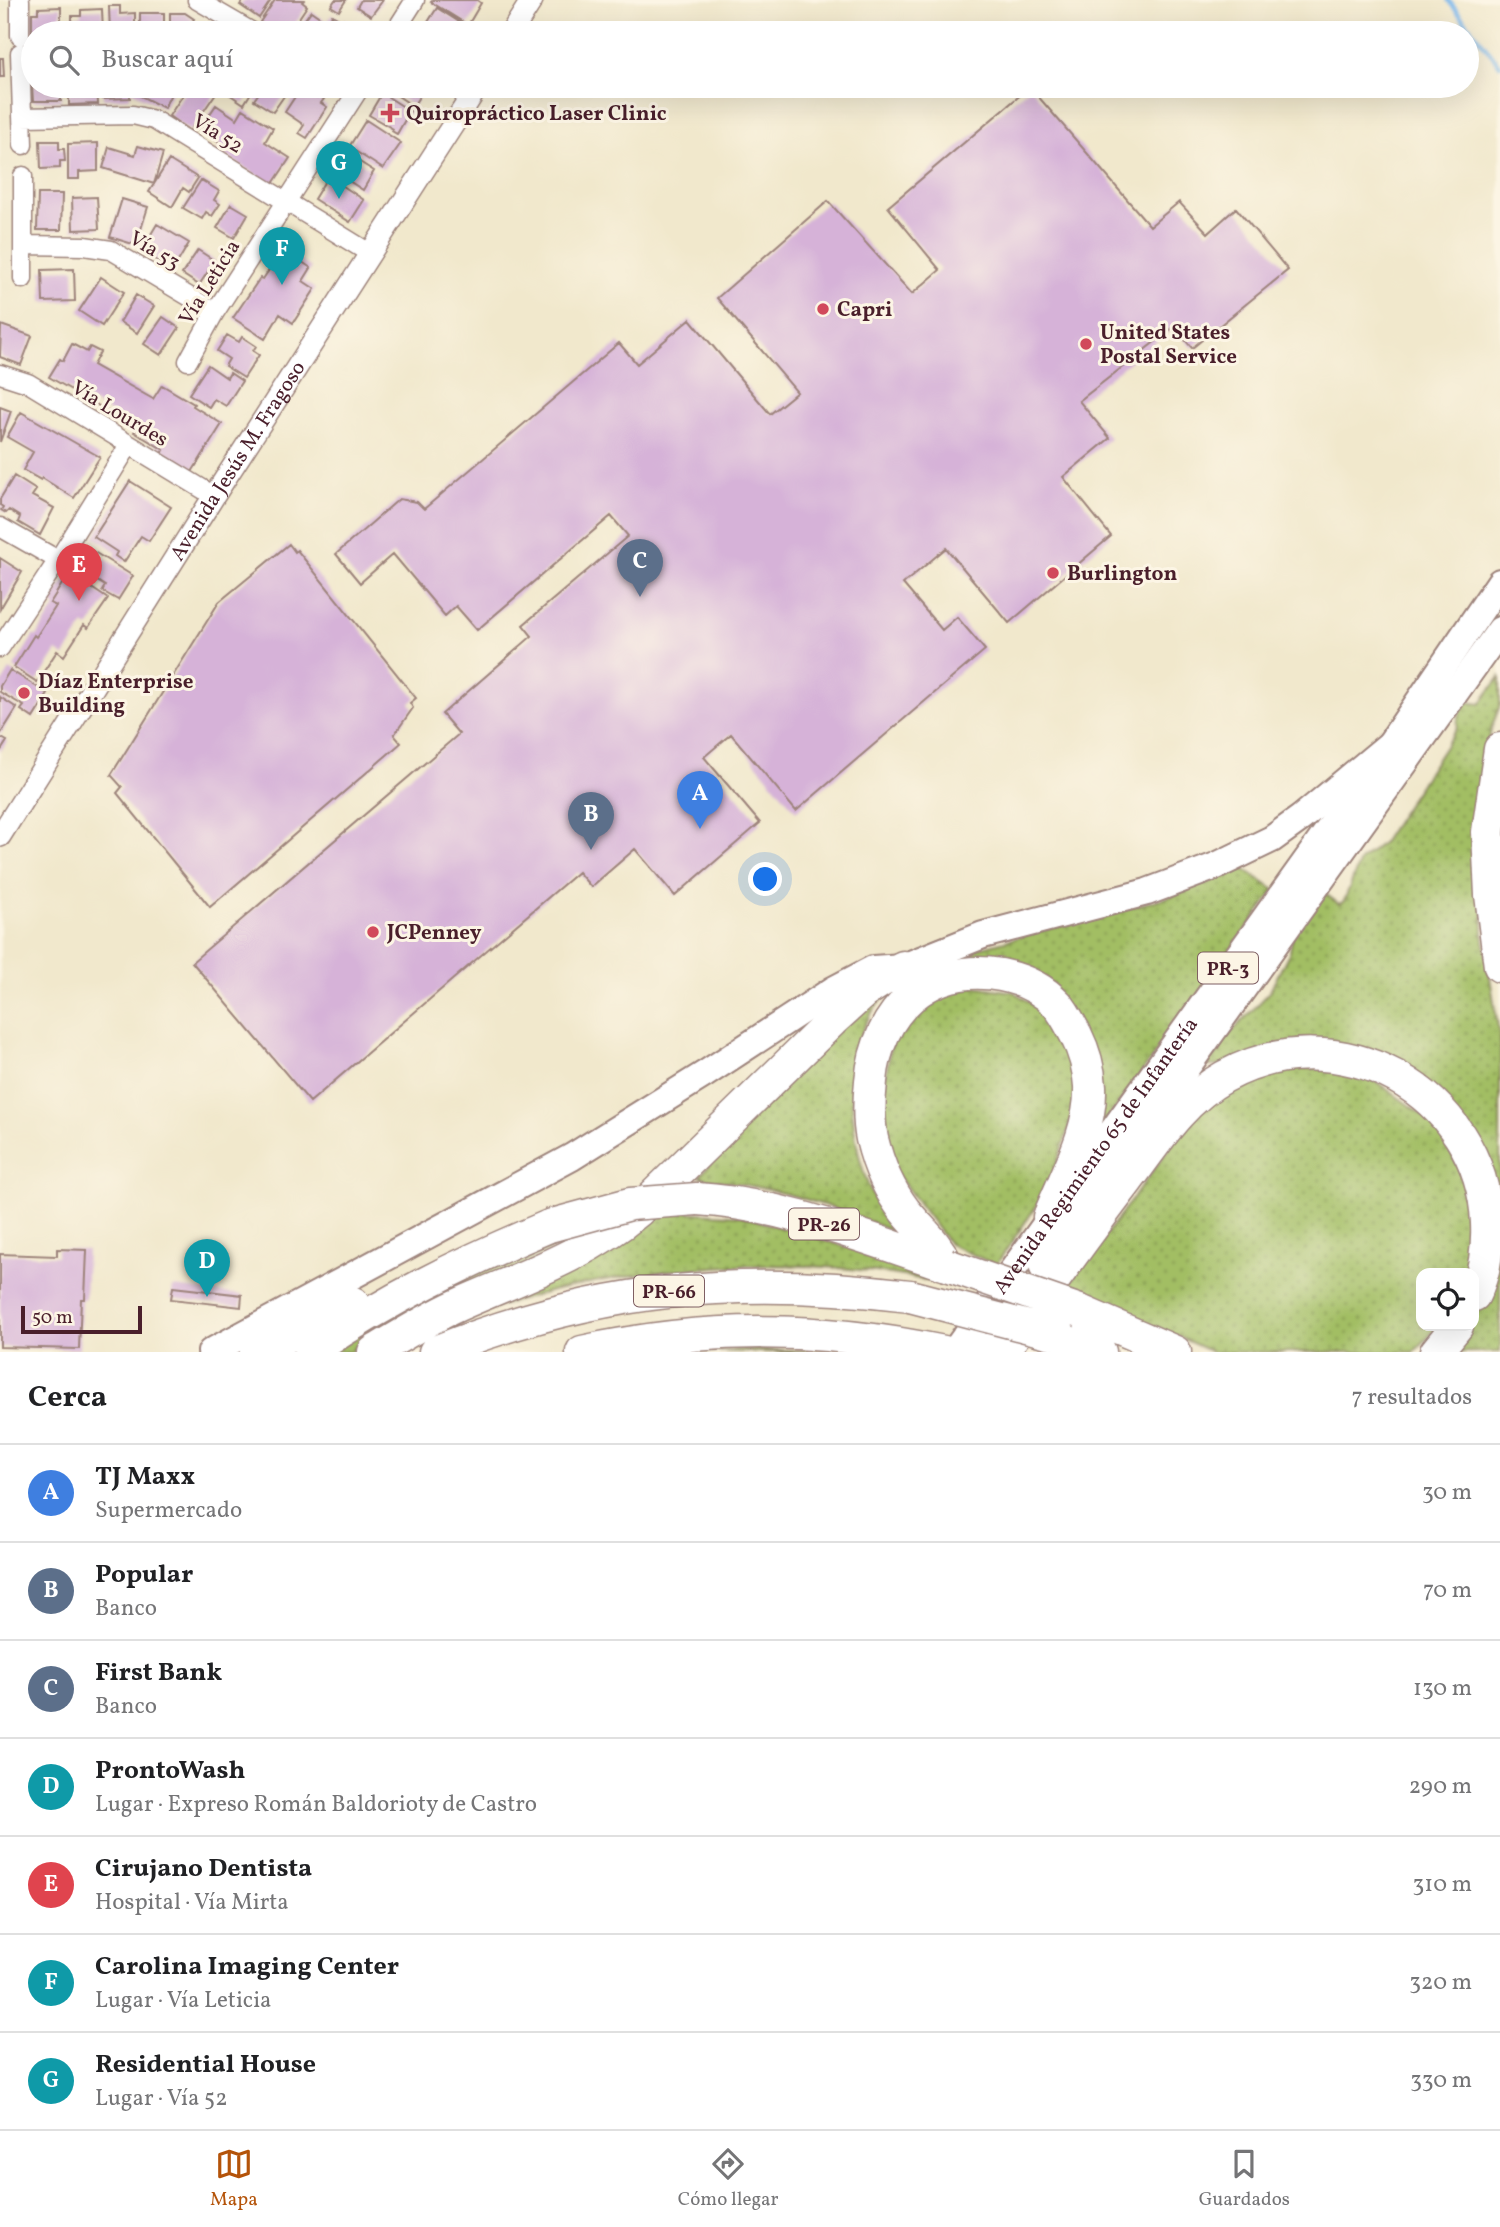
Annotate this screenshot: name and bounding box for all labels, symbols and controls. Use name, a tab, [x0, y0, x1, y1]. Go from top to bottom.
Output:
search box	[21, 21, 1479, 98]
icon: search	[45, 41, 83, 79]
text: Buscar aquí	[101, 42, 233, 78]
place label: Quiropráctico Laser Clinic	[406, 100, 667, 129]
marker: Quiropráctico Laser Clinic	[380, 103, 400, 123]
street label: Vía 52	[186, 107, 248, 161]
pin: G	[316, 141, 362, 199]
street label: Vía 53	[123, 225, 185, 278]
pin: F	[259, 227, 305, 285]
street label: Vía Leticia	[173, 235, 248, 331]
place label: Capri	[837, 296, 893, 325]
marker: Capri	[815, 301, 831, 317]
place label: United States Postal Service	[1100, 319, 1237, 372]
marker: United States Postal Service	[1078, 336, 1094, 352]
street label: Avenida Jesús M. Fragoso	[164, 356, 313, 567]
street label: Vía Lourdes	[65, 374, 173, 455]
pin: C	[617, 539, 663, 597]
pin: E	[56, 543, 102, 601]
place label: Burlington	[1067, 560, 1177, 589]
marker: Burlington	[1045, 565, 1061, 581]
place label: Díaz Enterprise Building	[38, 668, 194, 721]
marker: Díaz Enterprise Building	[16, 685, 32, 701]
pin: A	[677, 771, 723, 829]
pin: B	[568, 792, 614, 850]
your location	[748, 862, 782, 896]
place label: JCPenney	[386, 919, 482, 948]
marker: JCPenney	[365, 924, 381, 940]
road number: PR-3	[1198, 952, 1258, 984]
street label: Avenida Regimiento 65 de Infantería	[987, 1012, 1206, 1301]
road number: PR-26	[789, 1208, 859, 1240]
pin: D	[184, 1239, 230, 1297]
map controls	[1416, 1268, 1479, 1331]
button: locate	[1416, 1268, 1479, 1331]
road number: PR-66	[634, 1275, 704, 1306]
scale bar	[21, 1303, 142, 1335]
text: 50 m	[32, 1305, 73, 1331]
text: Cerca	[28, 1377, 107, 1419]
text: 7 resultados	[1351, 1382, 1472, 1414]
text: TJ Maxx	[95, 1459, 195, 1495]
text: A	[43, 1477, 59, 1509]
text: 30 m	[1422, 1477, 1472, 1509]
text: Supermercado	[95, 1495, 242, 1527]
text: Popular	[95, 1557, 193, 1593]
text: B	[43, 1575, 59, 1607]
text: 70 m	[1423, 1575, 1472, 1607]
text: Banco	[95, 1593, 157, 1625]
text: First Bank	[95, 1655, 222, 1691]
text: C	[44, 1673, 58, 1705]
text: 130 m	[1413, 1673, 1472, 1705]
text: Banco	[95, 1691, 157, 1723]
text: ProntoWash	[95, 1753, 245, 1789]
text: D	[43, 1771, 59, 1803]
text: 290 m	[1409, 1771, 1472, 1803]
text: Lugar · Expreso Román Baldorioty de Castro	[95, 1789, 537, 1821]
text: Cirujano Dentista	[95, 1851, 312, 1887]
text: E	[44, 1869, 58, 1901]
text: 310 m	[1412, 1869, 1472, 1901]
text: Hospital · Vía Mirta	[95, 1887, 289, 1919]
text: Carolina Imaging Center	[95, 1949, 399, 1985]
text: F	[44, 1967, 58, 1999]
text: 320 m	[1409, 1967, 1472, 1999]
text: Lugar · Vía Leticia	[95, 1985, 272, 2017]
text: Residential House	[95, 2047, 316, 2083]
text: G	[43, 2065, 59, 2097]
text: 330 m	[1410, 2065, 1472, 2097]
text: Lugar · Vía 52	[95, 2083, 228, 2115]
tab: Mapa	[210, 2145, 258, 2213]
tab: Cómo llegar	[678, 2145, 779, 2213]
tab: Guardados	[1199, 2145, 1290, 2213]

